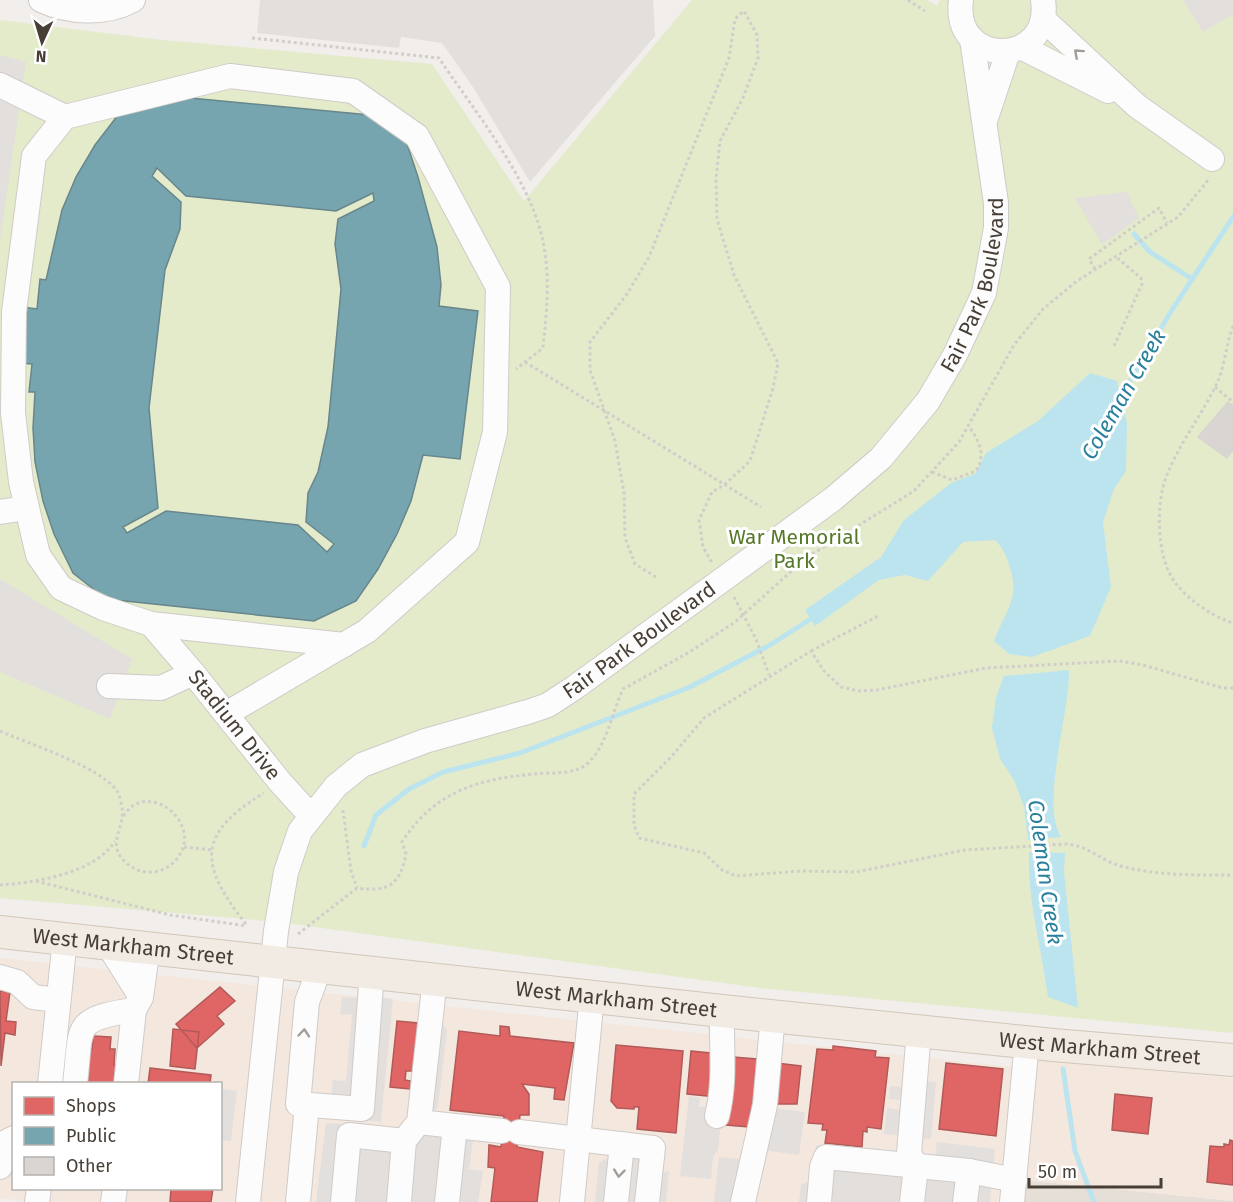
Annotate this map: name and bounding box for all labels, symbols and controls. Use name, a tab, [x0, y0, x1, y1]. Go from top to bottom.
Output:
north arrow	[12, 12, 72, 72]
text: N	[35, 47, 47, 66]
one-way arrow	[1075, 49, 1085, 60]
street label: Fair Park Boulevard	[935, 197, 1009, 377]
water label: Coleman Creek	[1075, 324, 1172, 464]
park label: War Memorial Park	[728, 524, 860, 574]
street label: Fair Park Boulevard	[558, 576, 721, 705]
street label: Stadium Drive	[183, 665, 286, 786]
water label: Coleman Creek	[1022, 798, 1069, 946]
street label: West Markham Street	[31, 923, 236, 971]
street label: West Markham Street	[514, 975, 719, 1023]
street label: West Markham Street	[998, 1027, 1202, 1070]
one-way arrow	[298, 1028, 311, 1037]
legend	[12, 1082, 222, 1190]
text: Shops	[66, 1095, 116, 1117]
text: Public	[66, 1125, 116, 1147]
scale bar	[1029, 1151, 1161, 1189]
text: Other	[66, 1155, 112, 1177]
text: 50 m	[1038, 1161, 1077, 1183]
one-way arrow	[613, 1168, 626, 1178]

